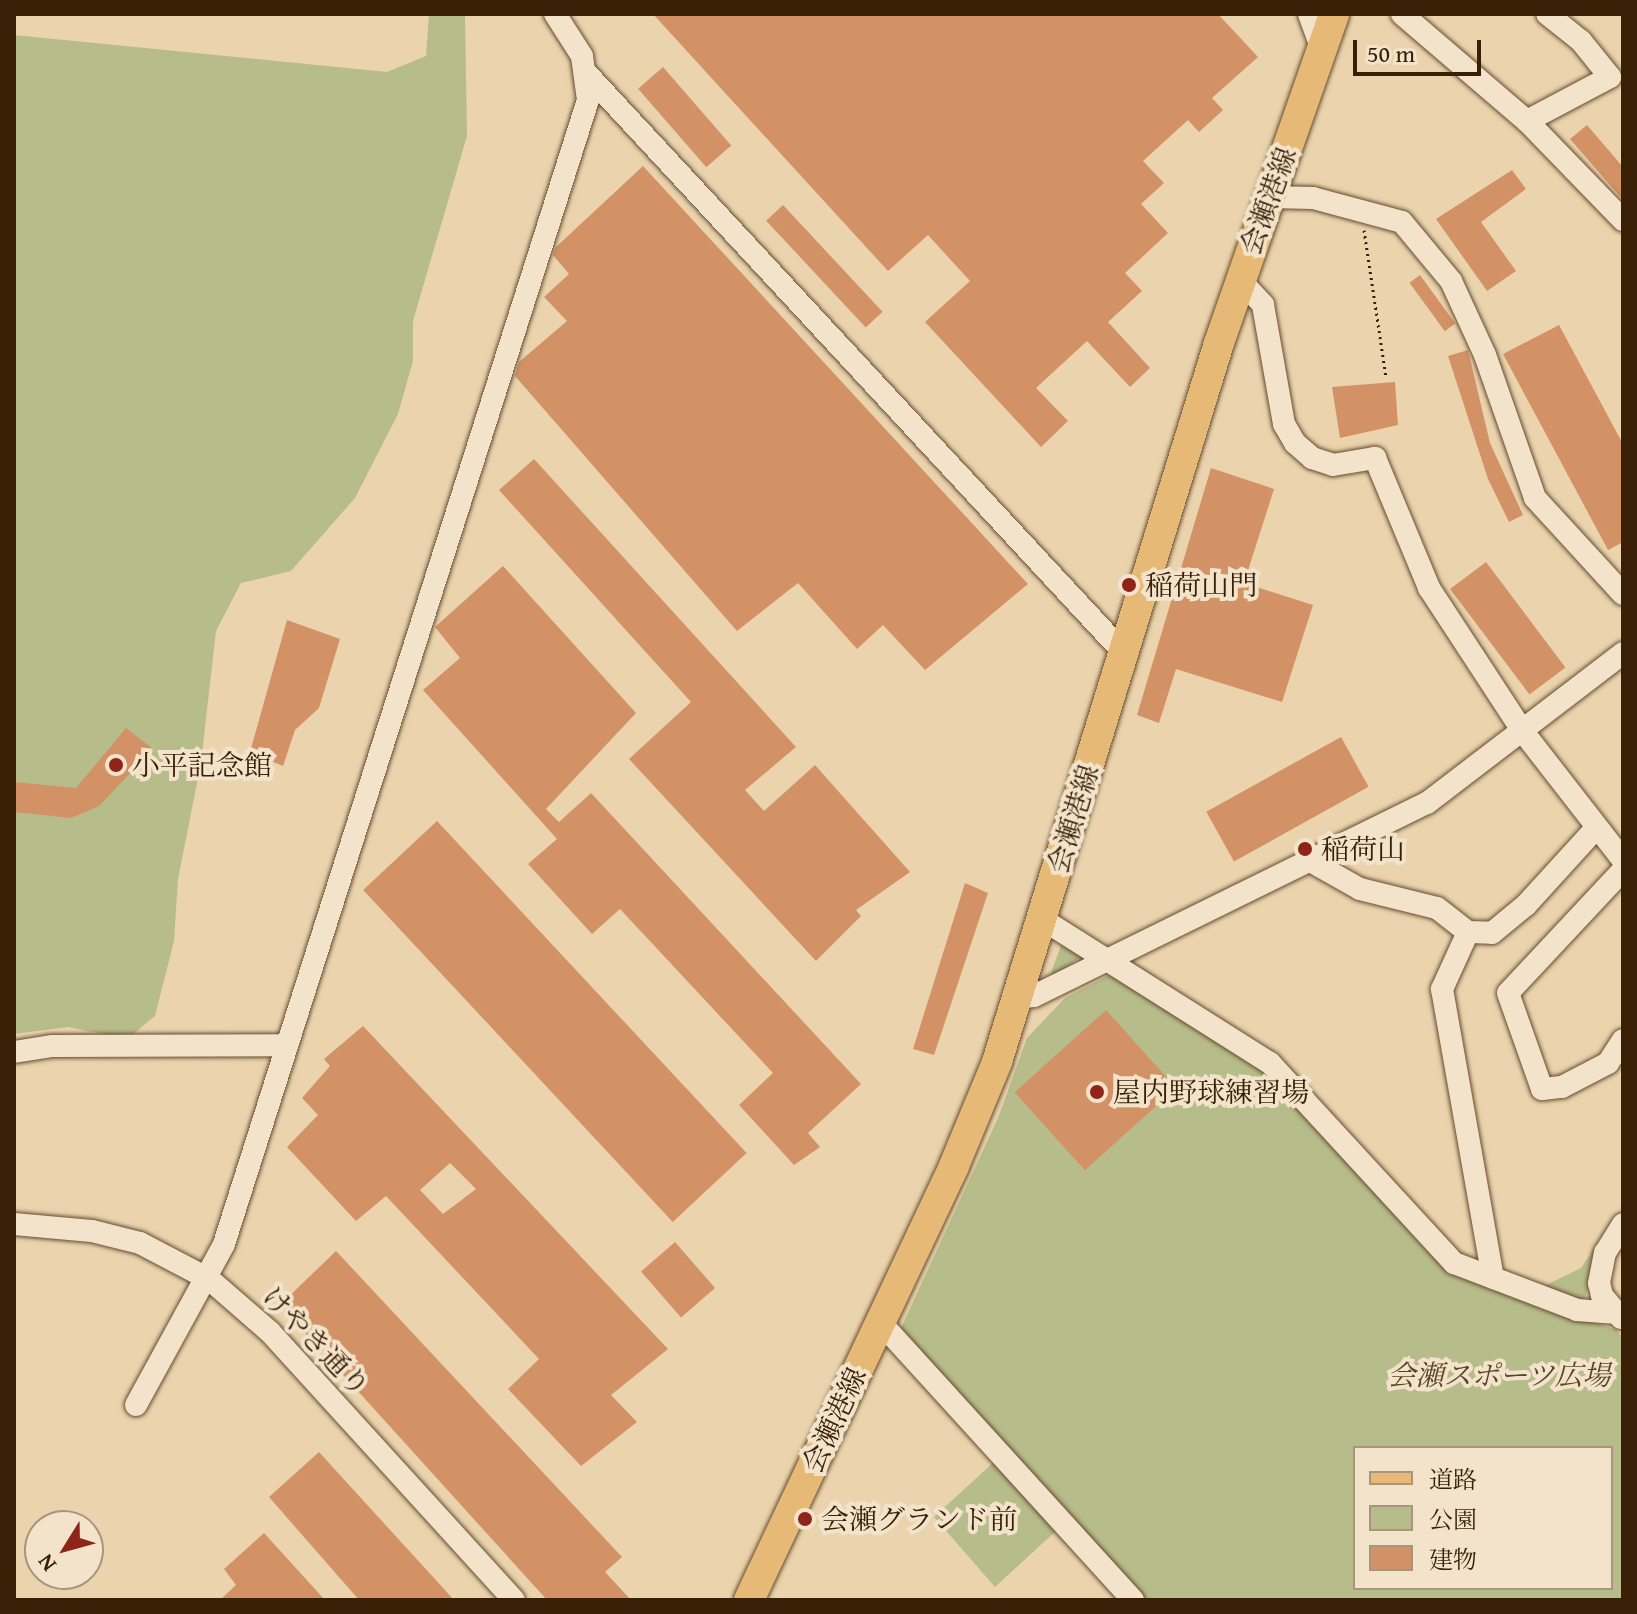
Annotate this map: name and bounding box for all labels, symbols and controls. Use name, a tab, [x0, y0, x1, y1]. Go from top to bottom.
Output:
scale bar	[1357, 24, 1485, 74]
text: 50 m	[1367, 36, 1415, 71]
street label: 会瀬港線	[1233, 143, 1303, 259]
place label: 稲荷山門	[1145, 568, 1257, 602]
marker: 稲荷山門	[1120, 576, 1138, 594]
place label: 小平記念館	[132, 748, 272, 782]
marker: 小平記念館	[107, 756, 125, 774]
street label: 会瀬港線	[1041, 761, 1105, 877]
place label: 稲荷山	[1321, 832, 1405, 866]
marker: 稲荷山	[1296, 840, 1314, 858]
place label: 屋内野球練習場	[1113, 1075, 1309, 1109]
marker: 屋内野球練習場	[1088, 1083, 1106, 1101]
street label: けやき通り	[255, 1279, 377, 1403]
park label: 会瀬スポーツ広場	[1387, 1358, 1611, 1392]
street label: 会瀬港線	[795, 1362, 873, 1478]
legend	[1353, 1446, 1613, 1590]
text: 道路	[1429, 1462, 1477, 1497]
place label: 会瀬グランド前	[821, 1502, 1017, 1536]
text: 公園	[1429, 1502, 1477, 1537]
north arrow	[24, 1510, 104, 1590]
marker: 会瀬グランド前	[796, 1510, 814, 1528]
text: 建物	[1429, 1542, 1477, 1577]
text: N	[29, 1548, 64, 1579]

